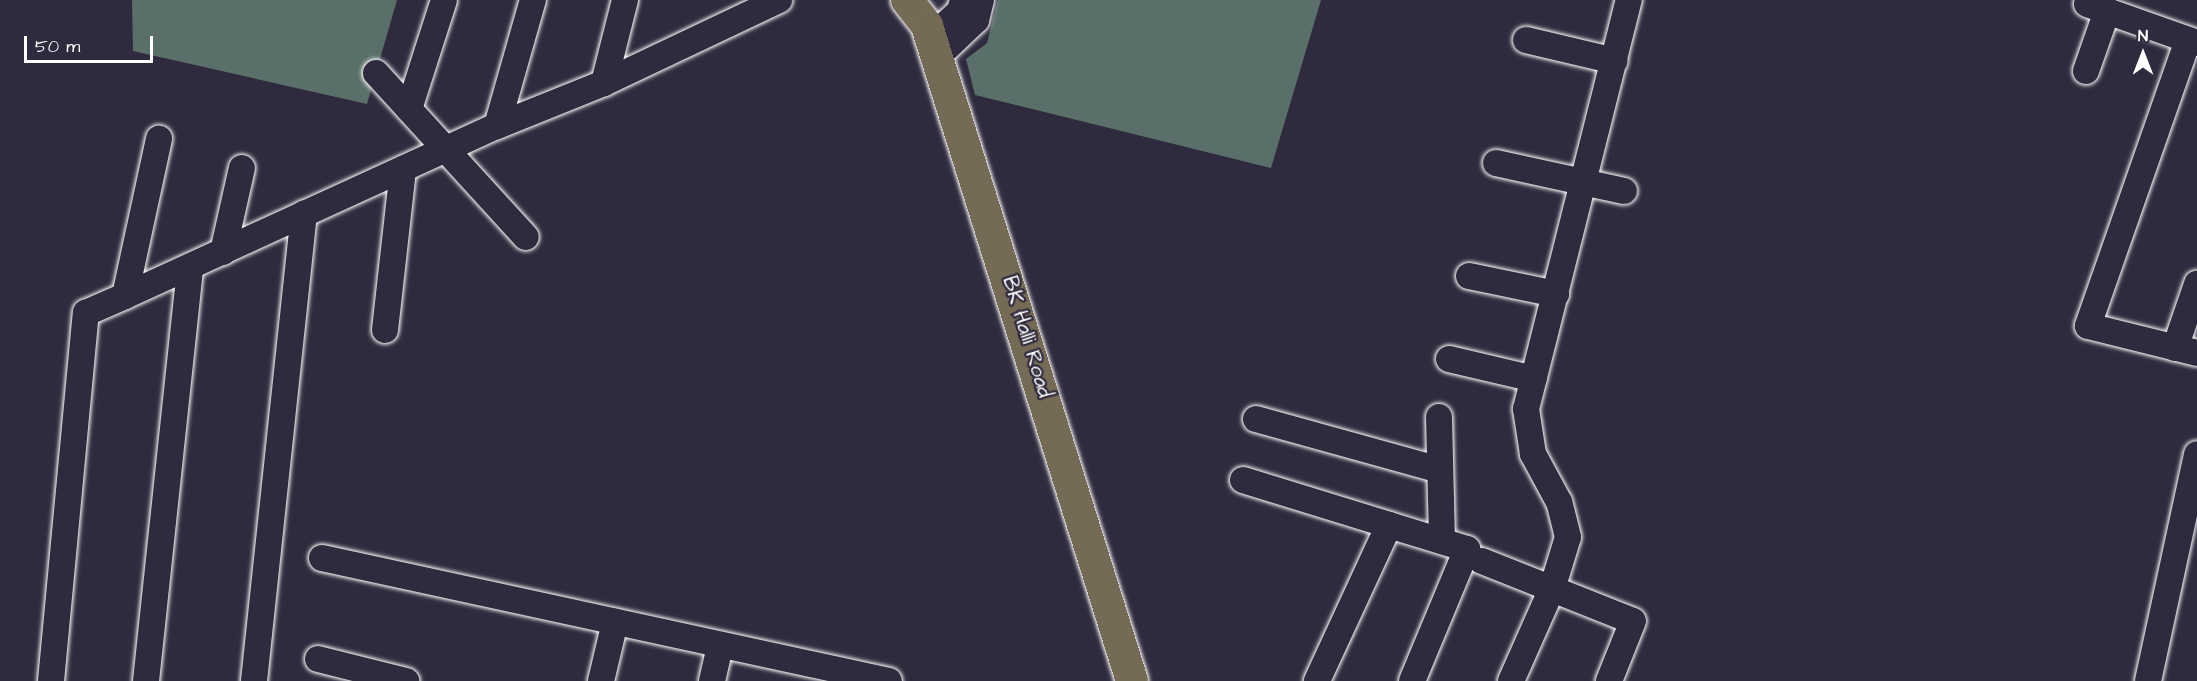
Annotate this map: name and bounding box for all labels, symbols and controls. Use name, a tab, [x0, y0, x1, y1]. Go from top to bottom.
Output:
scale bar	[27, 24, 156, 62]
north arrow	[2113, 24, 2173, 84]
text: N	[2138, 25, 2148, 47]
text: 50 m	[35, 34, 80, 59]
street label: BK Halli Road	[997, 273, 1057, 401]

